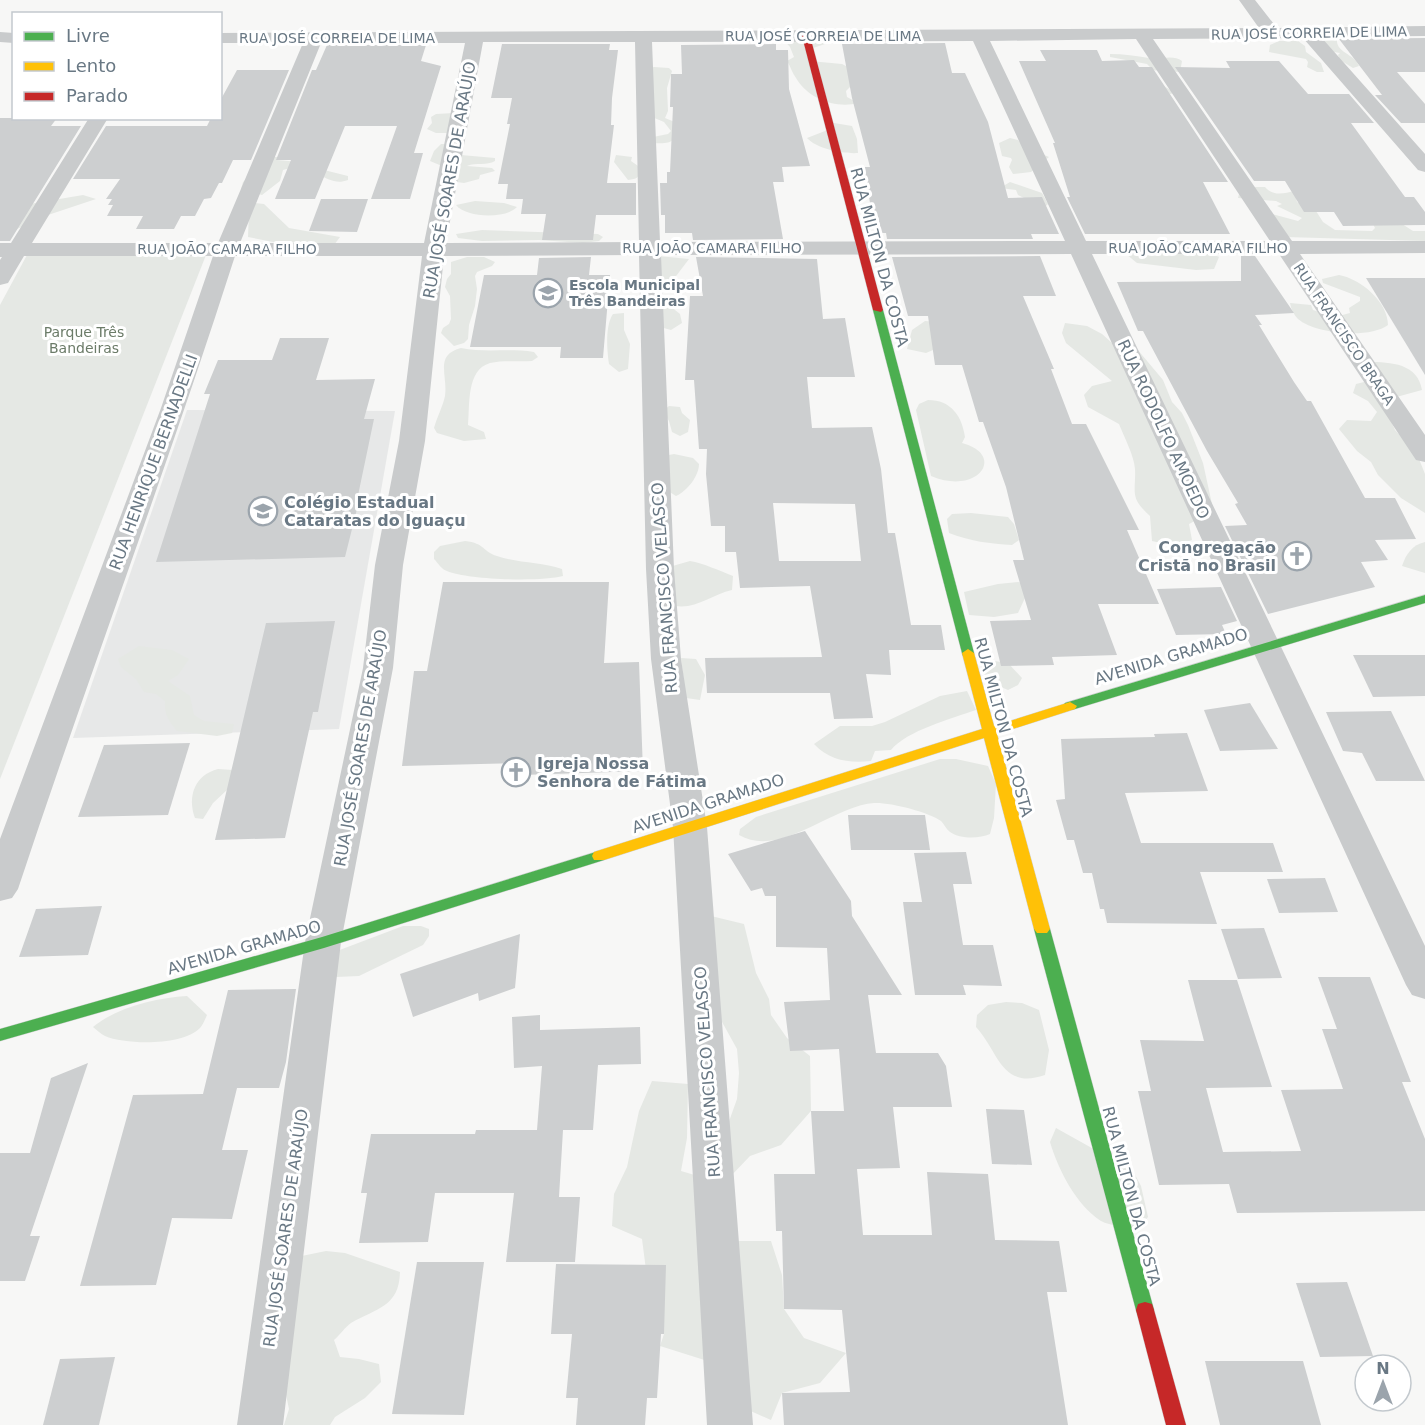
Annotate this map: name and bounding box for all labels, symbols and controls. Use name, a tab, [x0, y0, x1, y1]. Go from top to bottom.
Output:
legend	[12, 12, 222, 120]
street label: RUA JOSÉ CORREIA DE LIMA	[1211, 23, 1408, 43]
text: Livre	[66, 25, 110, 46]
street label: RUA JOSÉ CORREIA DE LIMA	[725, 28, 922, 44]
street label: RUA JOSÉ CORREIA DE LIMA	[239, 30, 436, 46]
text: Lento	[66, 55, 116, 76]
street label: RUA JOSÉ SOARES DE ARAÚJO	[419, 60, 480, 300]
text: Parado	[66, 85, 128, 106]
street label: RUA MILTON DA COSTA	[846, 165, 913, 349]
street label: RUA JOÃO CAMARA FILHO	[622, 240, 802, 256]
street label: RUA JOÃO CAMARA FILHO	[1108, 240, 1288, 256]
street label: RUA JOÃO CAMARA FILHO	[137, 241, 317, 257]
street label: RUA FRANCISCO BRAGA	[1290, 260, 1398, 408]
school or university icon: Escola Municipal Três Bandeiras	[532, 277, 564, 309]
place label: Escola Municipal Três Bandeiras	[569, 277, 700, 309]
park label: Parque Três Bandeiras	[44, 324, 124, 356]
street label: RUA RODOLFO AMOEDO	[1114, 337, 1214, 522]
street label: RUA HENRIQUE BERNADELLI	[105, 352, 201, 573]
street label: RUA FRANCISCO VELASCO	[648, 482, 681, 694]
place label: Colégio Estadual Cataratas do Iguaçu	[284, 493, 466, 530]
school or university icon: Colégio Estadual Cataratas do Iguaçu	[247, 495, 279, 527]
place label: Congregação Cristã no Brasil	[1138, 538, 1276, 575]
church icon: Congregação Cristã no Brasil	[1281, 540, 1313, 572]
street label: AVENIDA GRAMADO	[1092, 624, 1250, 689]
street label: RUA JOSÉ SOARES DE ARAÚJO	[330, 628, 391, 868]
street label: RUA MILTON DA COSTA	[970, 635, 1037, 819]
place label: Igreja Nossa Senhora de Fátima	[537, 754, 707, 791]
church icon: Igreja Nossa Senhora de Fátima	[500, 756, 532, 788]
street label: AVENIDA GRAMADO	[630, 770, 787, 837]
street label: AVENIDA GRAMADO	[165, 916, 323, 979]
street label: RUA FRANCISCO VELASCO	[691, 966, 724, 1178]
street label: RUA MILTON DA COSTA	[1098, 1104, 1165, 1288]
street label: RUA JOSÉ SOARES DE ARAÚJO	[259, 1108, 312, 1348]
north arrow	[1353, 1353, 1413, 1413]
text: N	[1376, 1359, 1390, 1378]

